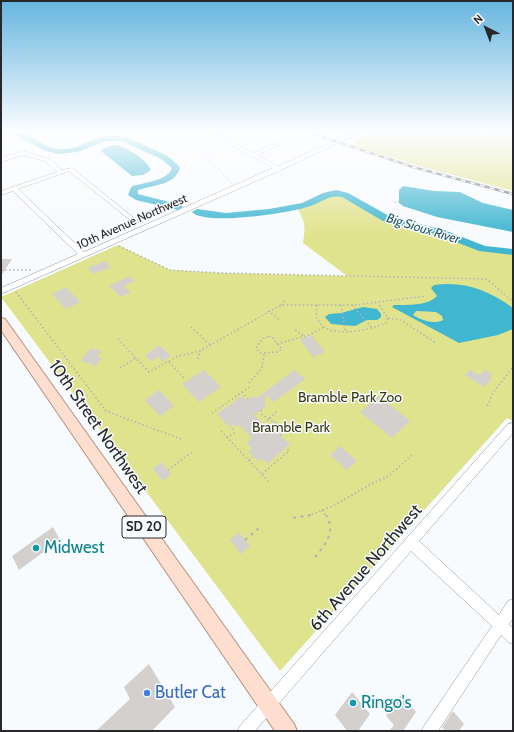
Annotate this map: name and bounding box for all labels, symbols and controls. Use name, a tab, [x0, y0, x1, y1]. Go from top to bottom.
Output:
north arrow	[466, 8, 506, 48]
text: N	[470, 11, 486, 27]
street label: 10th Avenue Northwest	[75, 191, 189, 253]
water label: Big Sioux River	[385, 210, 461, 248]
street label: 10th Street Northwest	[44, 356, 152, 498]
park label: Bramble Park Zoo	[298, 390, 402, 406]
park label: Bramble Park	[252, 420, 330, 436]
street label: 6th Avenue Northwest	[305, 501, 427, 635]
road number: SD 20	[122, 516, 166, 538]
place label: Midwest	[44, 538, 104, 558]
marker: Midwest	[31, 543, 41, 553]
place label: Butler Cat	[155, 683, 226, 703]
marker: Butler Cat	[142, 688, 152, 698]
place label: Ringo's	[361, 693, 411, 713]
marker: Ringo's	[348, 698, 358, 708]

